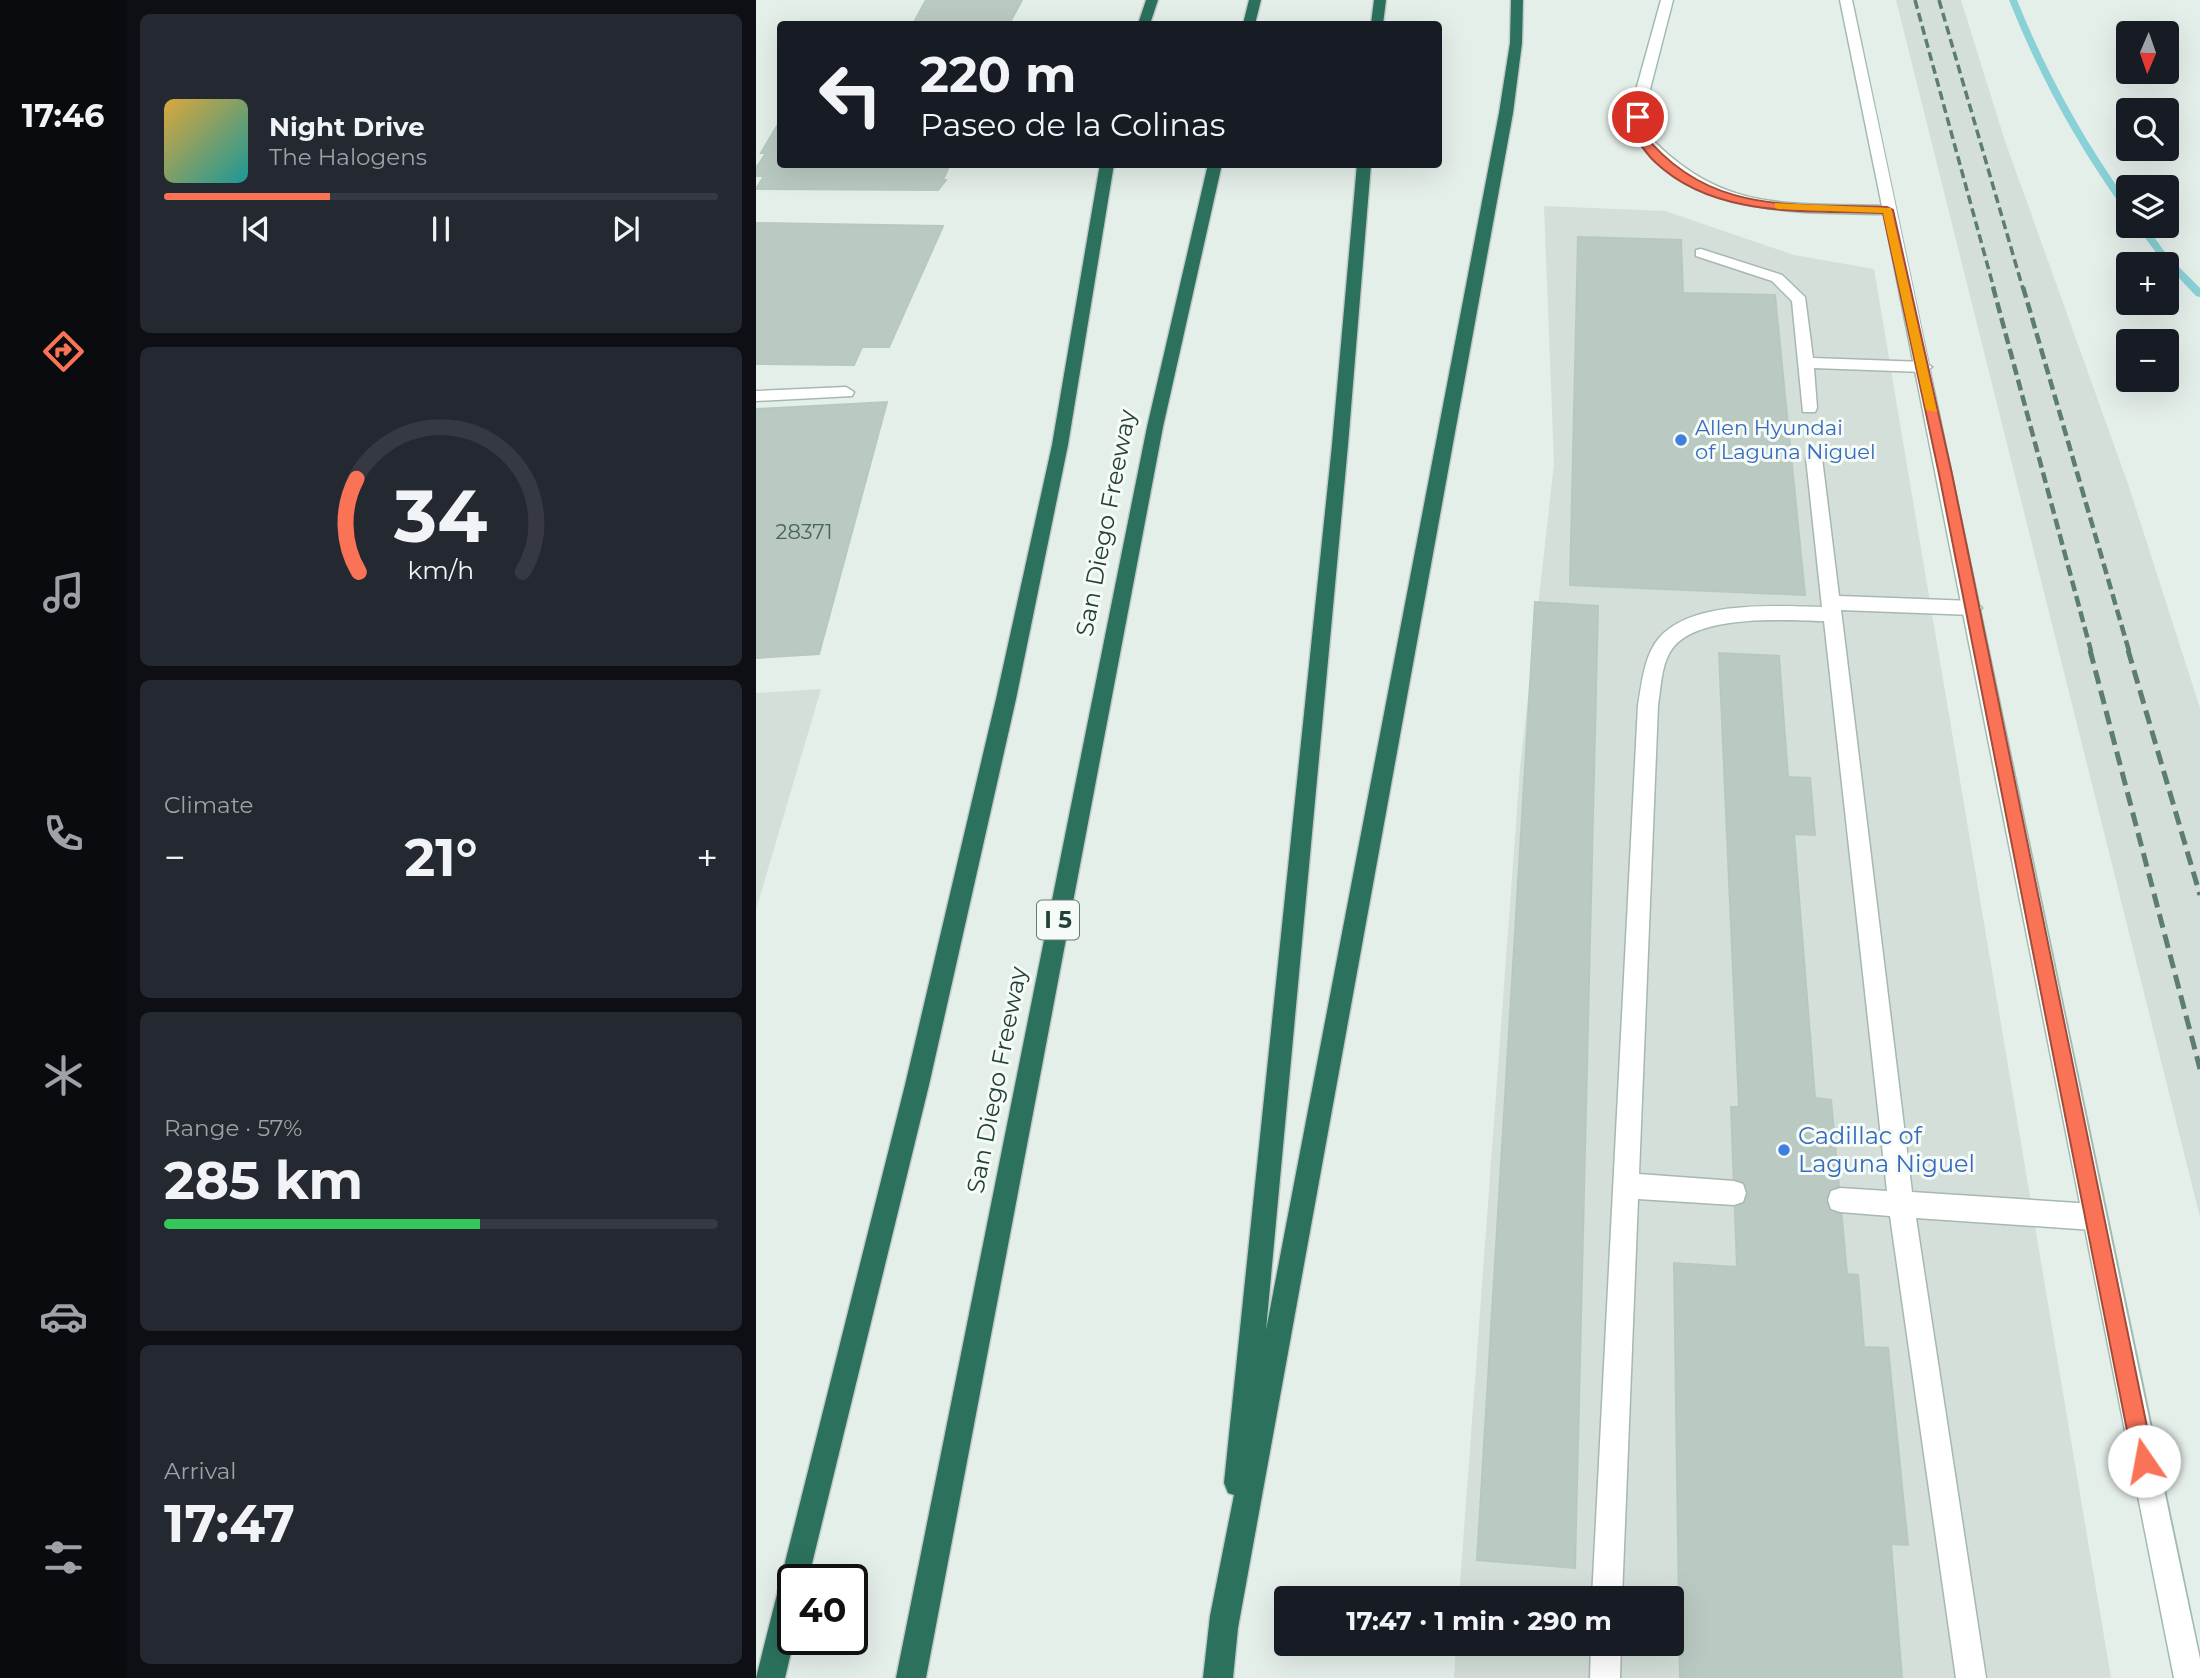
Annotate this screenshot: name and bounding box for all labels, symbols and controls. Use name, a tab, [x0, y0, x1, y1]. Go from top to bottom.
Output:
north arrow	[2116, 21, 2179, 84]
map controls	[2116, 21, 2179, 392]
text: 220 m	[920, 45, 1076, 104]
icon: left	[805, 49, 896, 140]
pin	[1608, 87, 1668, 147]
text: 17:46	[22, 96, 104, 135]
icon: arrive	[1619, 98, 1657, 136]
button: search	[2116, 98, 2179, 161]
text: Paseo de la Colinas	[920, 105, 1225, 144]
text: Night Drive	[269, 111, 425, 143]
text: The Halogens	[269, 143, 427, 171]
button: layers	[2116, 175, 2179, 238]
icon: previous	[237, 210, 275, 248]
icon: pause	[422, 210, 460, 248]
icon: next	[607, 210, 645, 248]
button: +	[2116, 252, 2179, 315]
icon: directions	[39, 327, 88, 376]
button: −	[2116, 329, 2179, 392]
street label: San Diego Freeway	[1069, 407, 1142, 639]
place label: Allen Hyundai of Laguna Niguel	[1695, 415, 1876, 464]
marker: Allen Hyundai of Laguna Niguel	[1673, 432, 1689, 448]
text: 34	[393, 473, 488, 561]
house number: 28371	[775, 519, 833, 544]
text: km/h	[408, 555, 474, 585]
icon: music	[39, 568, 88, 617]
text: Climate	[164, 791, 253, 819]
icon: phone	[39, 809, 88, 858]
text: 21°	[405, 826, 477, 889]
text: −	[164, 834, 186, 881]
text: +	[696, 834, 718, 881]
road number: I 5	[1037, 900, 1079, 939]
street label: San Diego Freeway	[960, 964, 1033, 1196]
icon: climate	[39, 1051, 88, 1100]
text: Range · 57%	[164, 1114, 302, 1142]
place label: Cadillac of Laguna Niguel	[1798, 1121, 1975, 1178]
marker: Cadillac of Laguna Niguel	[1776, 1142, 1792, 1158]
text: 285 km	[164, 1149, 363, 1212]
icon: car	[39, 1292, 88, 1341]
position arrow	[2107, 1424, 2181, 1498]
text: Arrival	[164, 1457, 237, 1485]
text: 17:47	[164, 1492, 295, 1555]
icon: filters	[39, 1533, 88, 1582]
speed limit sign: 40	[777, 1564, 868, 1655]
text: 17:47 · 1 min · 290 m	[1346, 1605, 1612, 1637]

